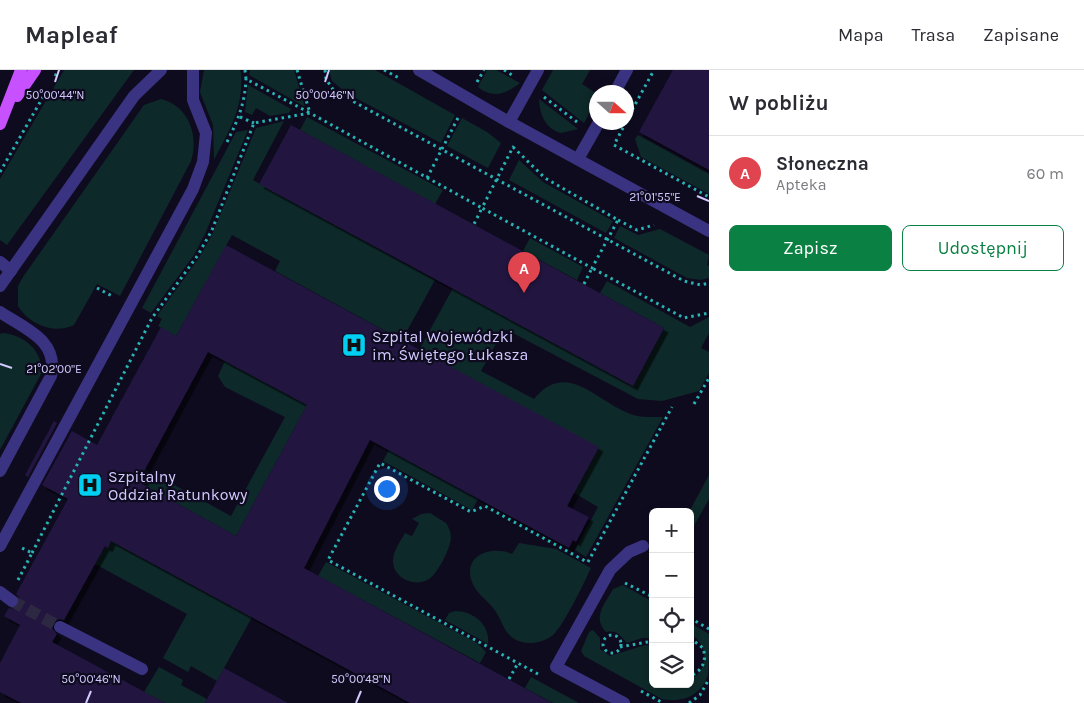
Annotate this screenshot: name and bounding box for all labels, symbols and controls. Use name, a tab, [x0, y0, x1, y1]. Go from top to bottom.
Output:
text: Mapleaf	[25, 21, 118, 49]
text: Mapa	[838, 24, 884, 46]
text: Trasa	[912, 24, 955, 46]
text: Zapisane	[983, 24, 1059, 46]
north arrow	[589, 85, 634, 130]
text: 50°00'44"N	[25, 88, 85, 102]
text: 50°00'46"N	[295, 88, 355, 102]
text: W pobliżu	[729, 91, 829, 115]
text: Słoneczna	[776, 153, 869, 175]
text: A	[740, 164, 750, 183]
text: 60 m	[1027, 164, 1064, 183]
text: Apteka	[776, 175, 827, 194]
text: 21°01'55"E	[629, 190, 681, 204]
button: Zapisz	[729, 225, 892, 271]
button: Udostępnij	[902, 225, 1064, 271]
pin: A	[508, 252, 540, 293]
place label: Szpital Wojewódzki im. Świętego Łukasza	[372, 327, 528, 364]
hospital icon: Szpital Wojewódzki im. Świętego Łukasza	[341, 332, 367, 358]
text: 21°02'00"E	[26, 362, 82, 376]
place label: Szpitalny Oddział Ratunkowy	[108, 467, 248, 504]
hospital icon: Szpitalny Oddział Ratunkowy	[77, 472, 103, 498]
your location	[374, 476, 400, 502]
map controls	[649, 508, 694, 688]
button: +	[649, 508, 694, 553]
button: −	[649, 553, 694, 598]
button: locate	[649, 598, 694, 643]
button: layers	[649, 643, 694, 688]
text: 50°00'46"N	[61, 672, 121, 686]
text: 50°00'48"N	[331, 672, 391, 686]

